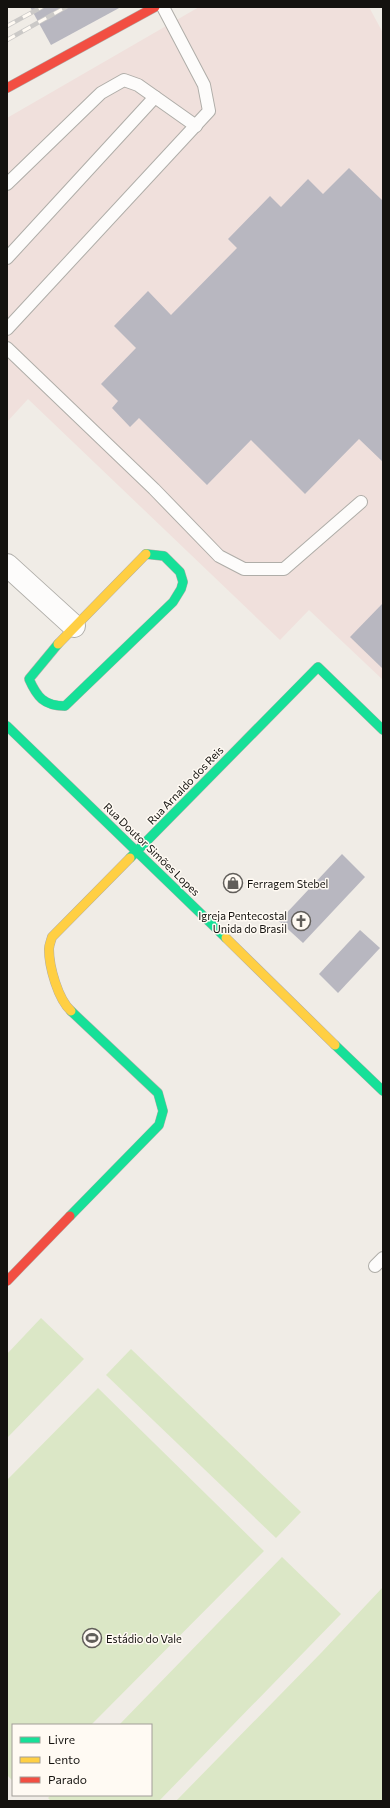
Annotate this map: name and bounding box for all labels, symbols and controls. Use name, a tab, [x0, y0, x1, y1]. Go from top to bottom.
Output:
street label: Rua Arnaldo dos Reis	[144, 743, 226, 827]
street label: Rua Doutor Simões Lopes	[101, 800, 203, 898]
shop icon: Ferragem Stebel	[222, 872, 244, 894]
place label: Ferragem Stebel	[247, 877, 328, 890]
place label: Igreja Pentecostal Unida do Brasil	[198, 909, 287, 935]
church icon: Igreja Pentecostal Unida do Brasil	[290, 910, 312, 932]
sports icon: Estádio do Vale	[81, 1627, 103, 1649]
place label: Estádio do Vale	[106, 1632, 182, 1645]
legend	[12, 1724, 152, 1796]
text: Livre	[48, 1732, 75, 1746]
text: Lento	[48, 1752, 80, 1766]
text: Parado	[48, 1772, 87, 1786]

